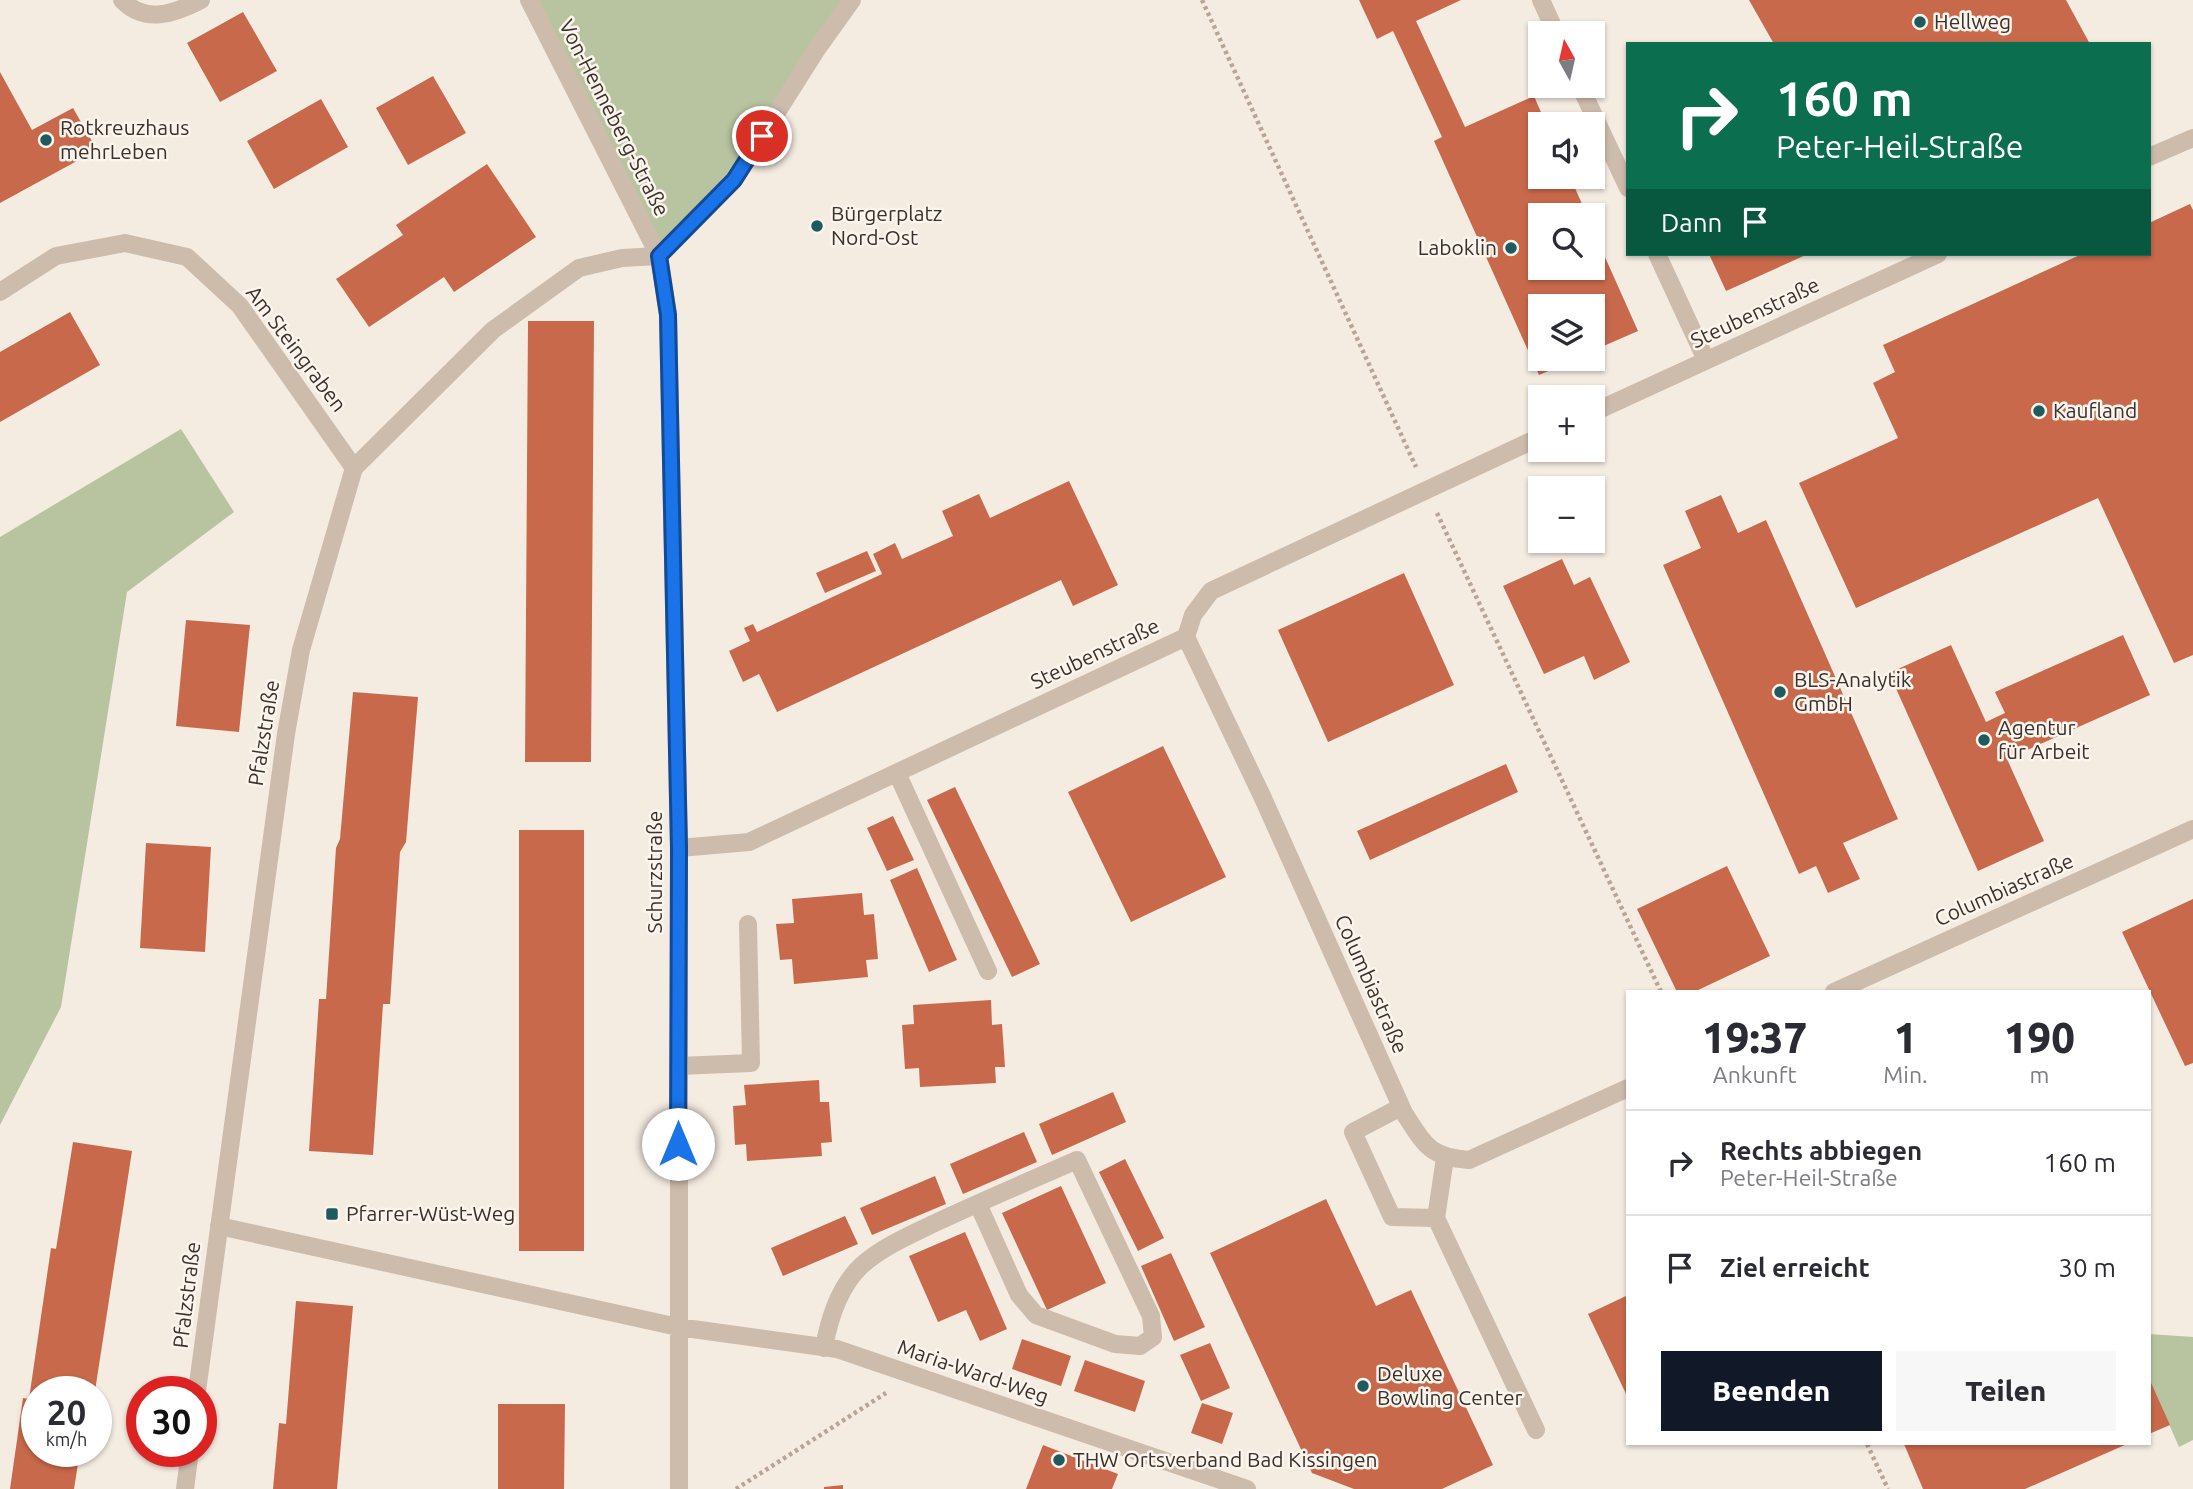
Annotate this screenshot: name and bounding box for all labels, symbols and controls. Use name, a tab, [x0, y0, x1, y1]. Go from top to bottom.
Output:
place label: Hellweg	[1934, 9, 2011, 33]
marker: Hellweg	[1912, 14, 1928, 30]
street label: Von-Henneberg-Straße	[555, 15, 675, 220]
north arrow	[1528, 21, 1605, 98]
map controls	[1528, 21, 1605, 553]
icon: right	[1661, 70, 1752, 161]
text: 160 m	[1776, 70, 1913, 125]
pin	[732, 106, 792, 166]
button: sound	[1528, 112, 1605, 189]
place label: Rotkreuzhaus mehrLeben	[60, 115, 189, 163]
icon: arrive	[743, 117, 781, 155]
text: Peter-Heil-Straße	[1776, 128, 2023, 164]
marker: Rotkreuzhaus mehrLeben	[38, 132, 54, 148]
place label: Bürgerplatz Nord-Ost	[831, 201, 942, 249]
button: search	[1528, 203, 1605, 280]
icon: arrive	[1736, 203, 1774, 241]
text: Dann	[1661, 208, 1722, 237]
marker: Bürgerplatz Nord-Ost	[809, 218, 825, 234]
place label: Laboklin	[1418, 235, 1497, 259]
marker: Laboklin	[1503, 240, 1519, 256]
street label: Steubenstraße	[1687, 272, 1823, 352]
street label: Am Steingraben	[242, 281, 352, 416]
button: layers	[1528, 294, 1605, 371]
button: +	[1528, 385, 1605, 462]
place label: Kaufland	[2053, 398, 2137, 422]
marker: Kaufland	[2031, 403, 2047, 419]
button: −	[1528, 476, 1605, 553]
street label: Steubenstraße	[1027, 613, 1163, 693]
place label: BLS-Analytik GmbH	[1794, 667, 1912, 715]
street label: Pfalzstraße	[243, 678, 283, 788]
marker: BLS-Analytik GmbH	[1772, 684, 1788, 700]
place label: Agentur für Arbeit	[1998, 715, 2090, 763]
marker: Agentur für Arbeit	[1976, 732, 1992, 748]
street label: Schurzstraße	[642, 811, 666, 933]
street label: Columbiastraße	[1931, 848, 2077, 930]
street label: Columbiastraße	[1331, 911, 1413, 1057]
text: 19:37	[1702, 1014, 1807, 1061]
text: 1	[1894, 1014, 1917, 1061]
text: 190	[2004, 1014, 2075, 1061]
text: Ankunft	[1713, 1062, 1797, 1087]
text: Min.	[1883, 1062, 1928, 1087]
text: m	[2029, 1062, 2049, 1087]
position arrow	[641, 1107, 715, 1181]
text: Rechts abbiegen	[1720, 1136, 1922, 1165]
icon: right	[1661, 1144, 1699, 1182]
text: 160 m	[2044, 1148, 2116, 1177]
text: Peter-Heil-Straße	[1720, 1165, 1898, 1190]
place label: Pfarrer-Wüst-Weg	[346, 1201, 515, 1225]
marker: Pfarrer-Wüst-Weg	[324, 1206, 340, 1222]
street label: Pfalzstraße	[168, 1240, 204, 1349]
icon: arrive	[1661, 1249, 1699, 1287]
text: Ziel erreicht	[1720, 1253, 1870, 1282]
text: 30 m	[2058, 1253, 2116, 1282]
street label: Maria-Ward-Weg	[895, 1334, 1052, 1408]
button: Beenden	[1661, 1351, 1882, 1431]
button: Teilen	[1896, 1351, 2116, 1431]
place label: Deluxe Bowling Center	[1377, 1361, 1523, 1409]
speed limit sign: 30	[126, 1376, 217, 1467]
marker: Deluxe Bowling Center	[1355, 1378, 1371, 1394]
text: 20	[47, 1392, 86, 1432]
text: km/h	[46, 1429, 87, 1449]
place label: THW Ortsverband Bad Kissingen	[1073, 1447, 1378, 1471]
marker: THW Ortsverband Bad Kissingen	[1051, 1452, 1067, 1468]

